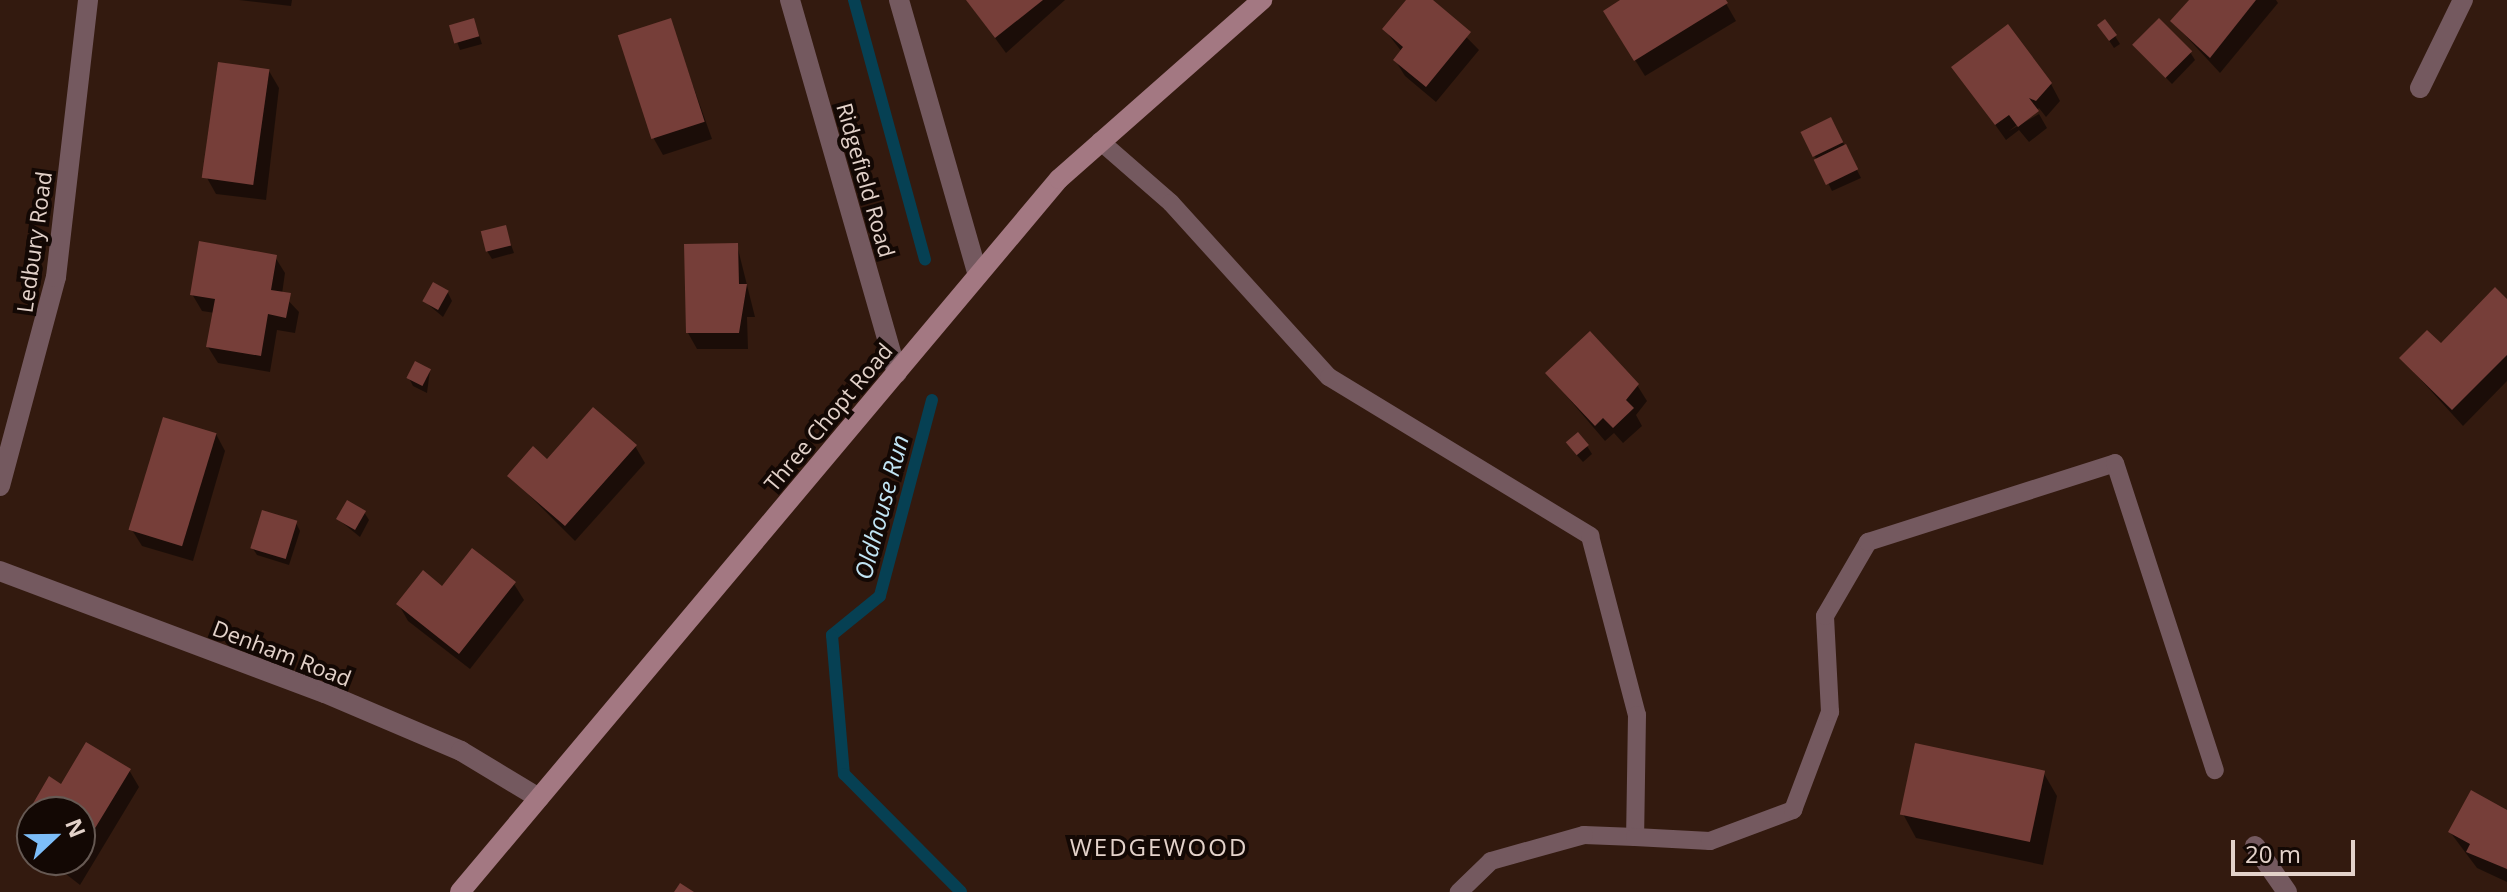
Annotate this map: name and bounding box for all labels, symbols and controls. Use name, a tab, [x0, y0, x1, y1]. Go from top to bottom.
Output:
street label: Ridgefield Road	[831, 100, 901, 260]
street label: Ledbury Road	[11, 170, 57, 314]
street label: Three Chopt Road	[758, 338, 898, 496]
water label: Oldhouse Run	[848, 432, 914, 582]
street label: Denham Road	[209, 614, 355, 692]
north arrow	[16, 796, 96, 876]
text: N	[59, 814, 94, 842]
scale bar	[2235, 824, 2359, 874]
district label: WEDGEWOOD	[1070, 833, 1248, 861]
text: 20 m	[2245, 837, 2301, 870]

